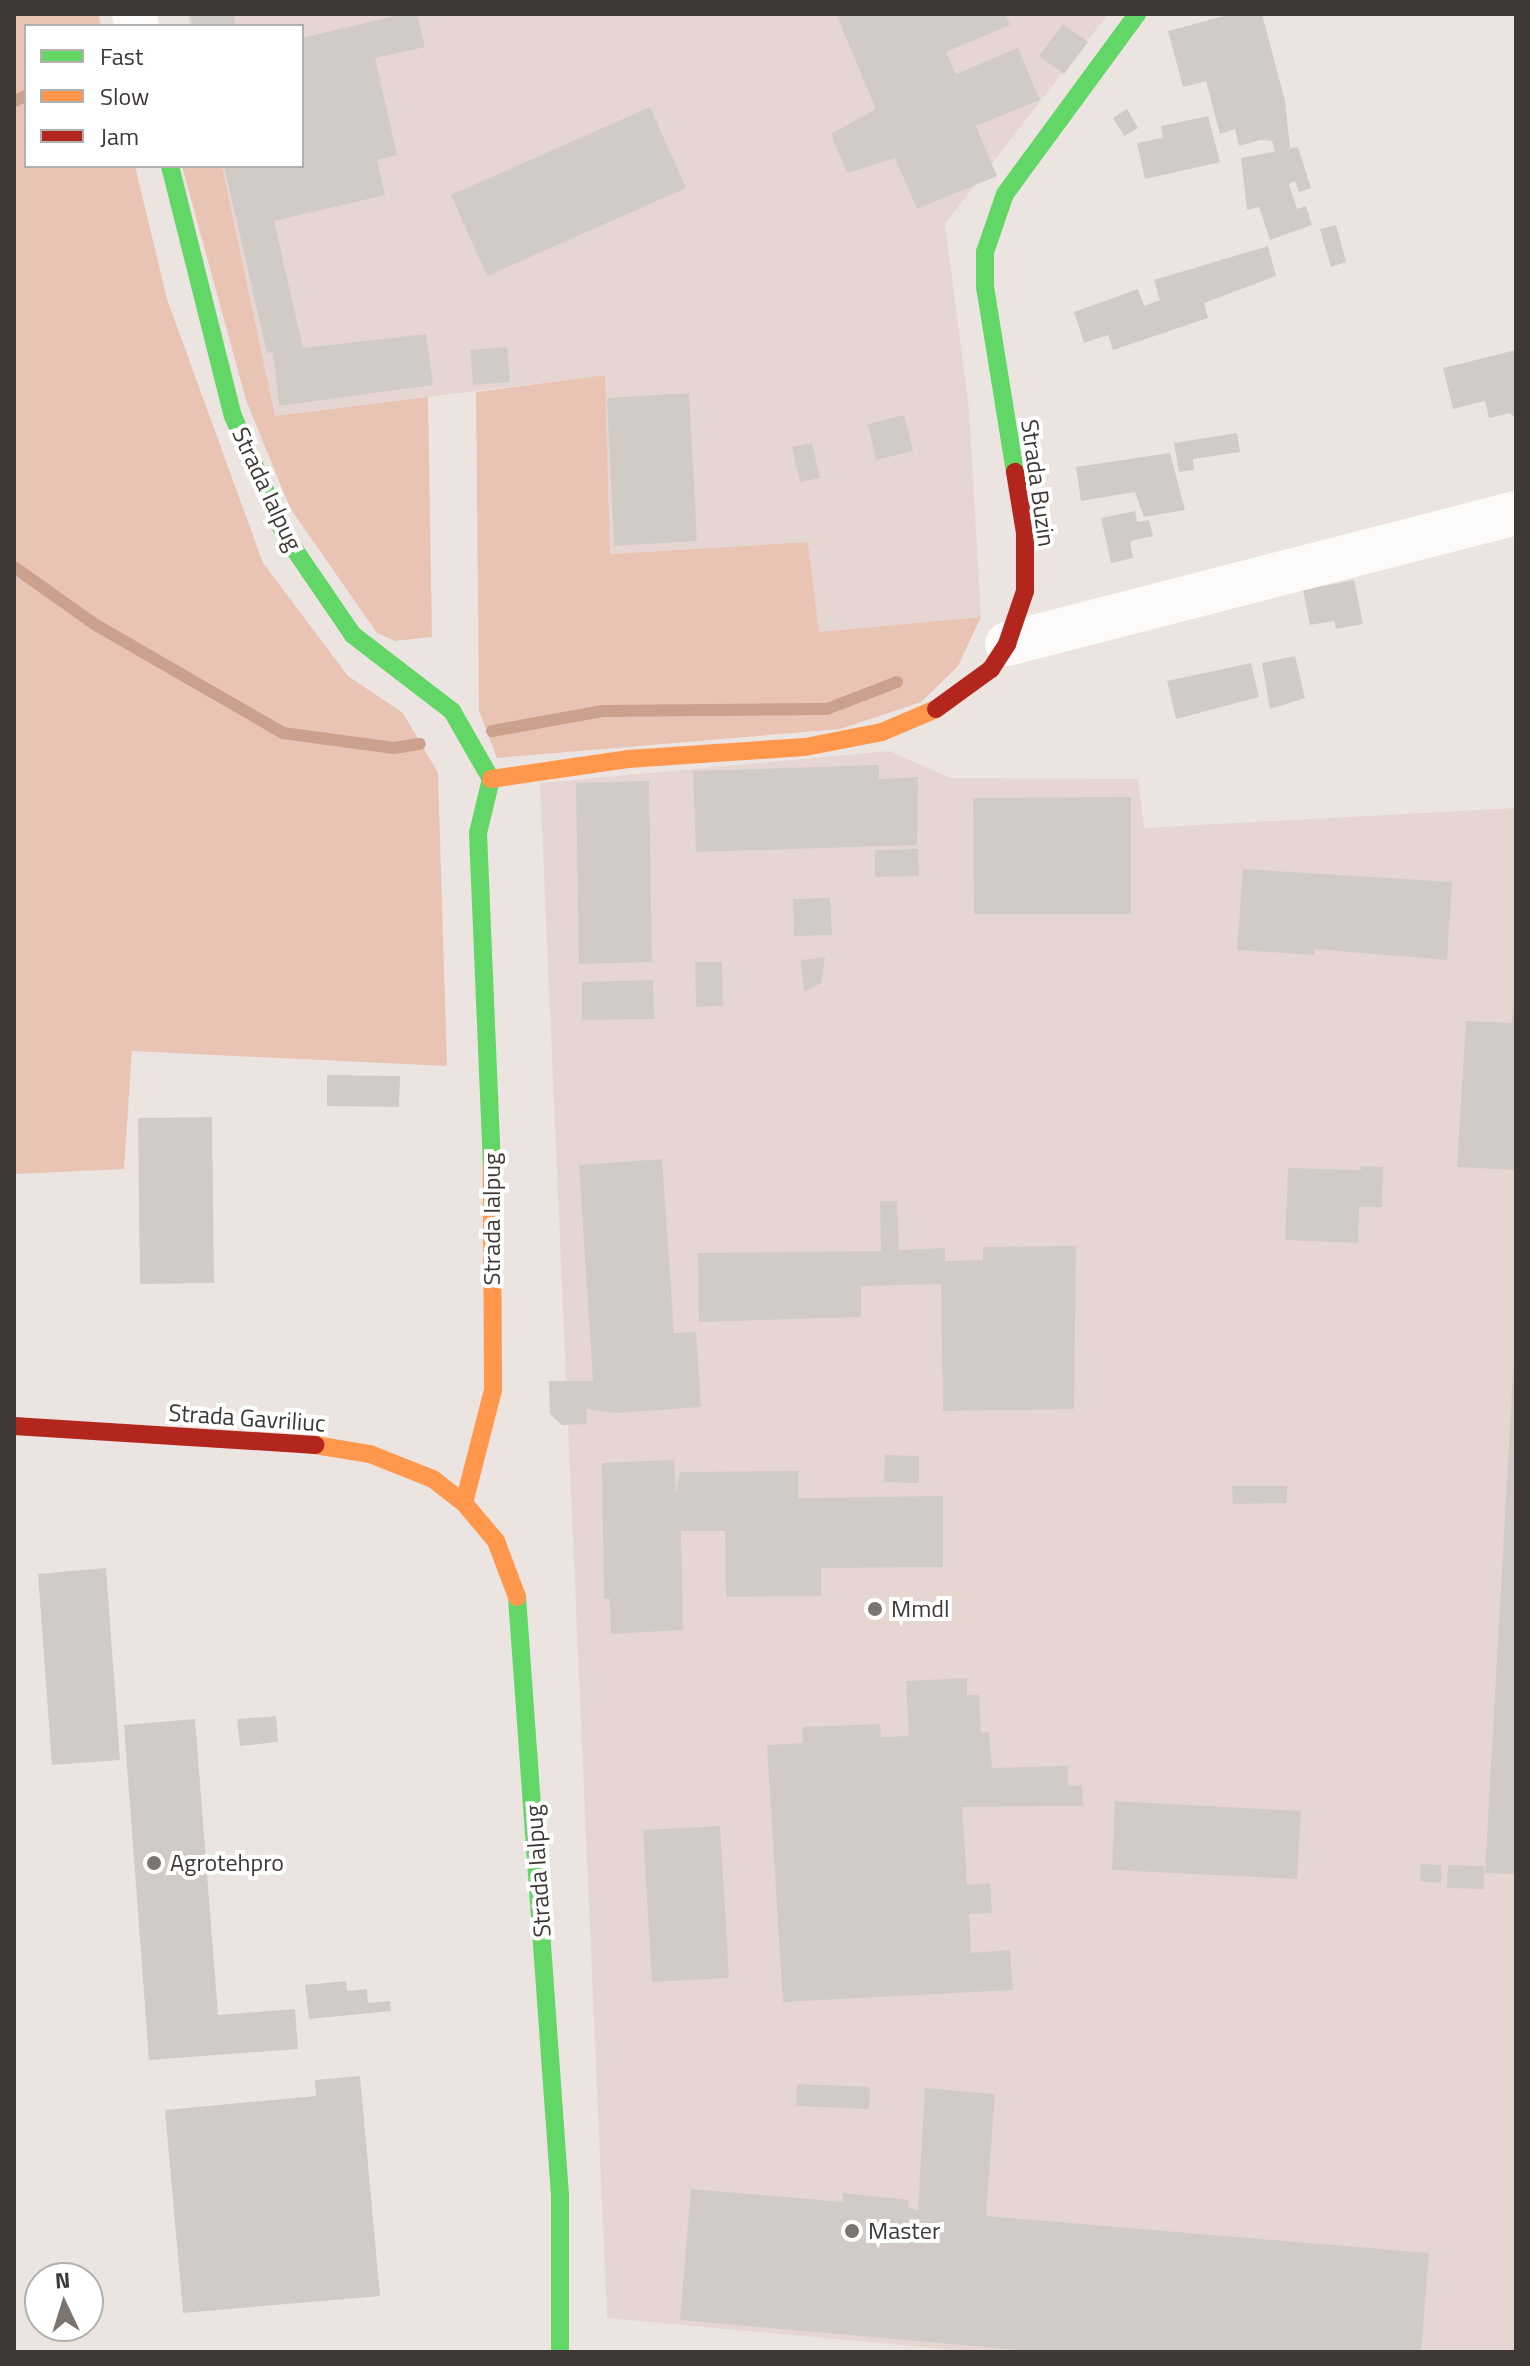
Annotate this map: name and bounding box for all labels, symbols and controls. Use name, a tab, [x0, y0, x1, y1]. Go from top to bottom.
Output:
legend	[24, 24, 304, 168]
text: Fast	[100, 38, 143, 74]
text: Slow	[100, 78, 149, 114]
text: Jam	[100, 118, 139, 154]
street label: Strada Buzin	[1015, 418, 1061, 548]
street label: Strada Ialpug	[226, 423, 308, 555]
street label: Strada Ialpug	[478, 1153, 506, 1285]
street label: Strada Gavriliuc	[168, 1398, 326, 1438]
place label: Mmdl	[891, 1595, 949, 1623]
marker: Mmdl	[866, 1600, 884, 1618]
street label: Strada Ialpug	[519, 1804, 557, 1938]
place label: Agrotehpro	[170, 1849, 284, 1877]
marker: Agrotehpro	[145, 1854, 163, 1872]
place label: Master	[868, 2217, 940, 2245]
marker: Master	[843, 2222, 861, 2240]
north arrow	[24, 2262, 104, 2342]
text: N	[54, 2263, 71, 2298]

